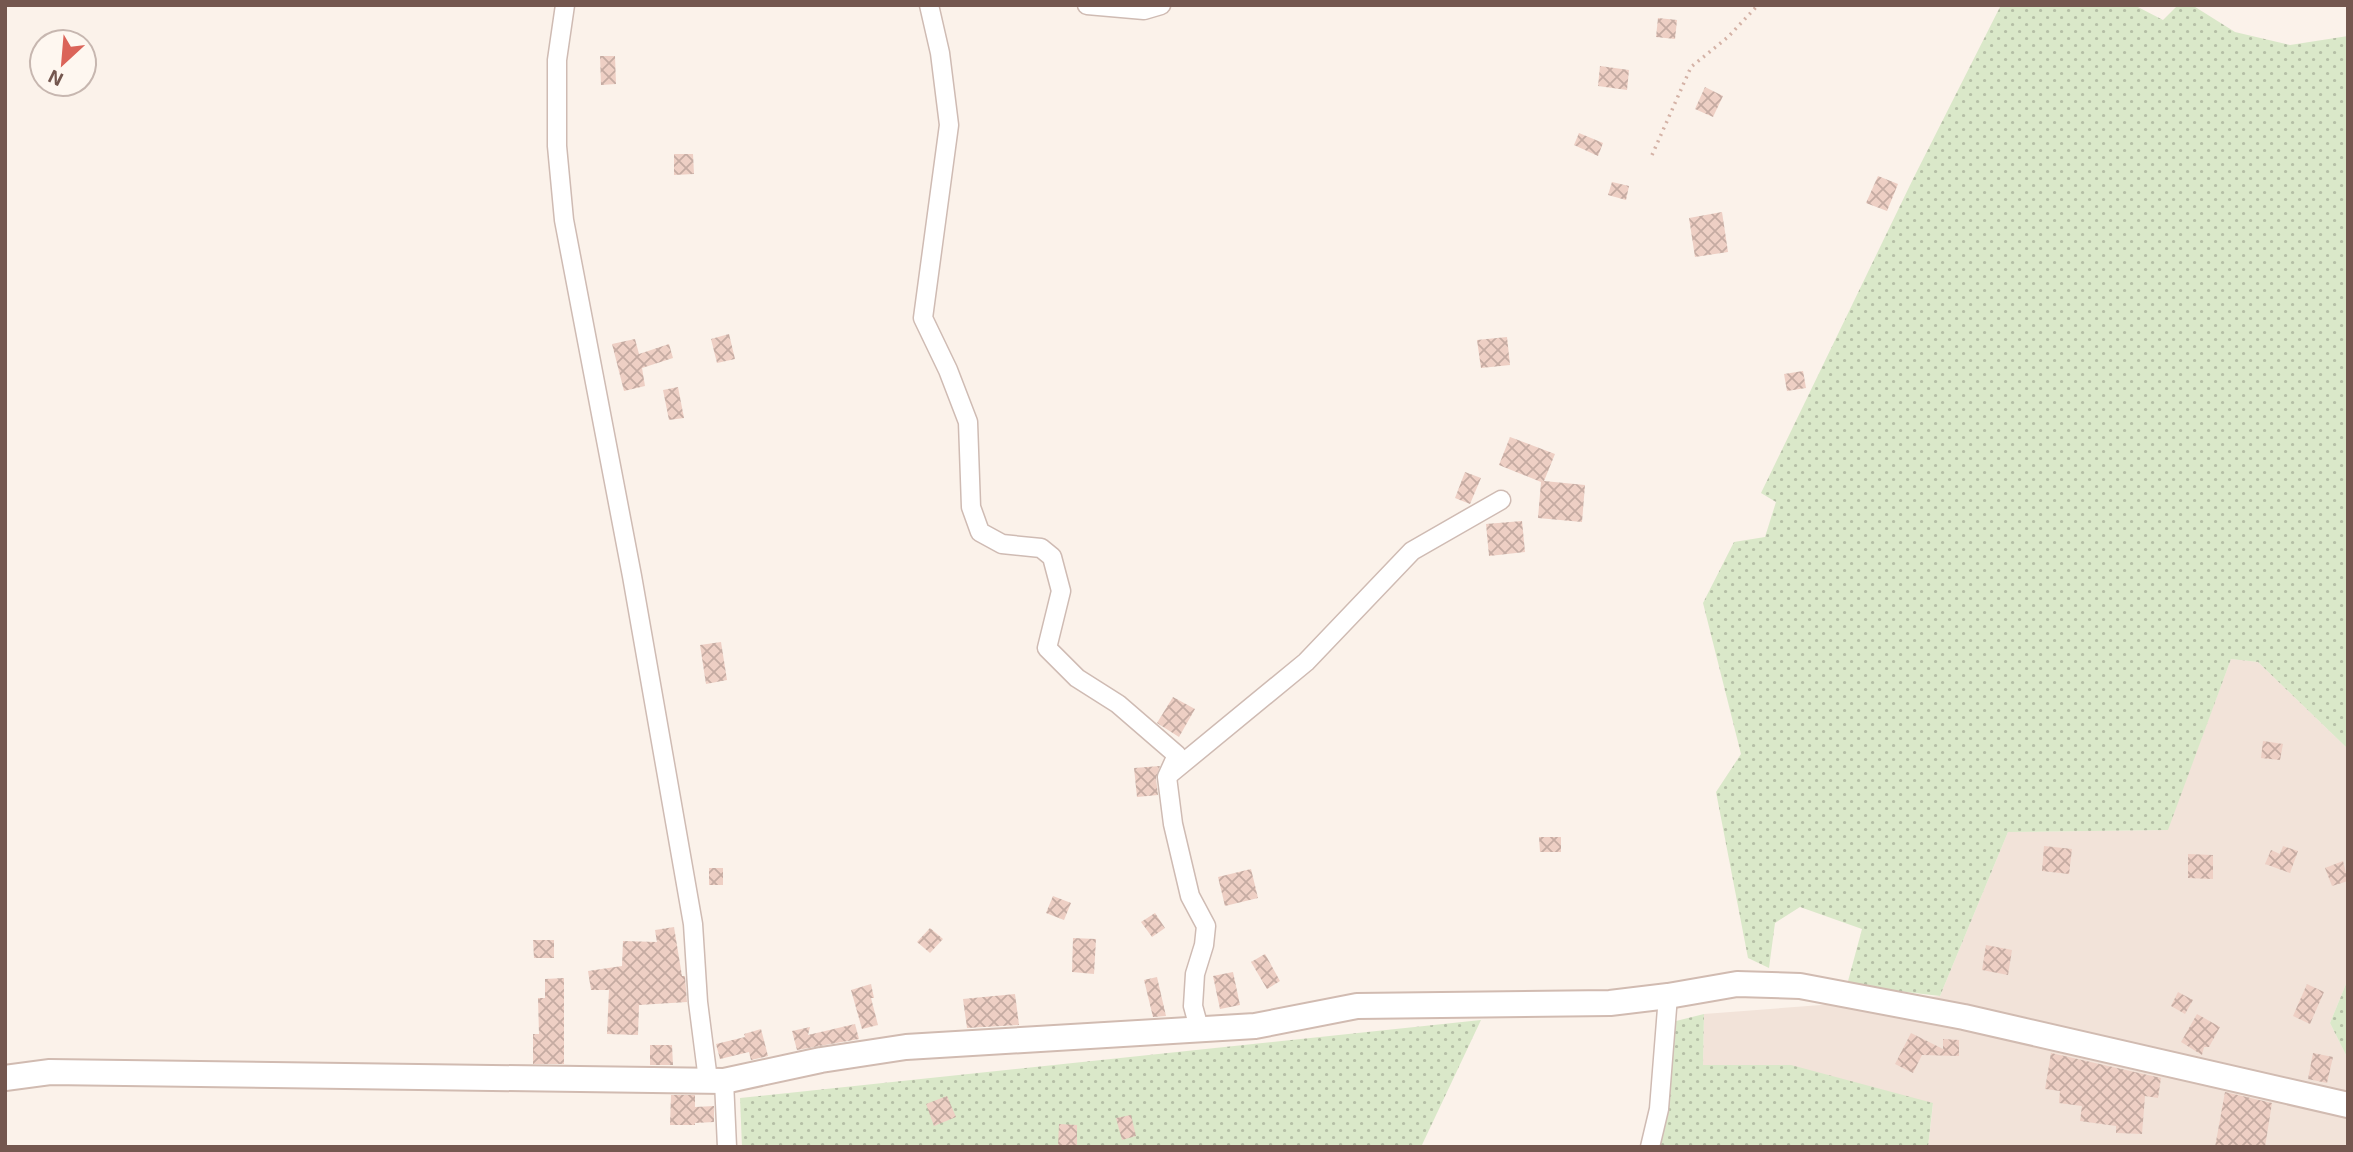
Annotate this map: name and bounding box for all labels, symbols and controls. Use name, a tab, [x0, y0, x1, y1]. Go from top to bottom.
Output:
north arrow	[28, 28, 98, 98]
text: N	[44, 65, 67, 92]

